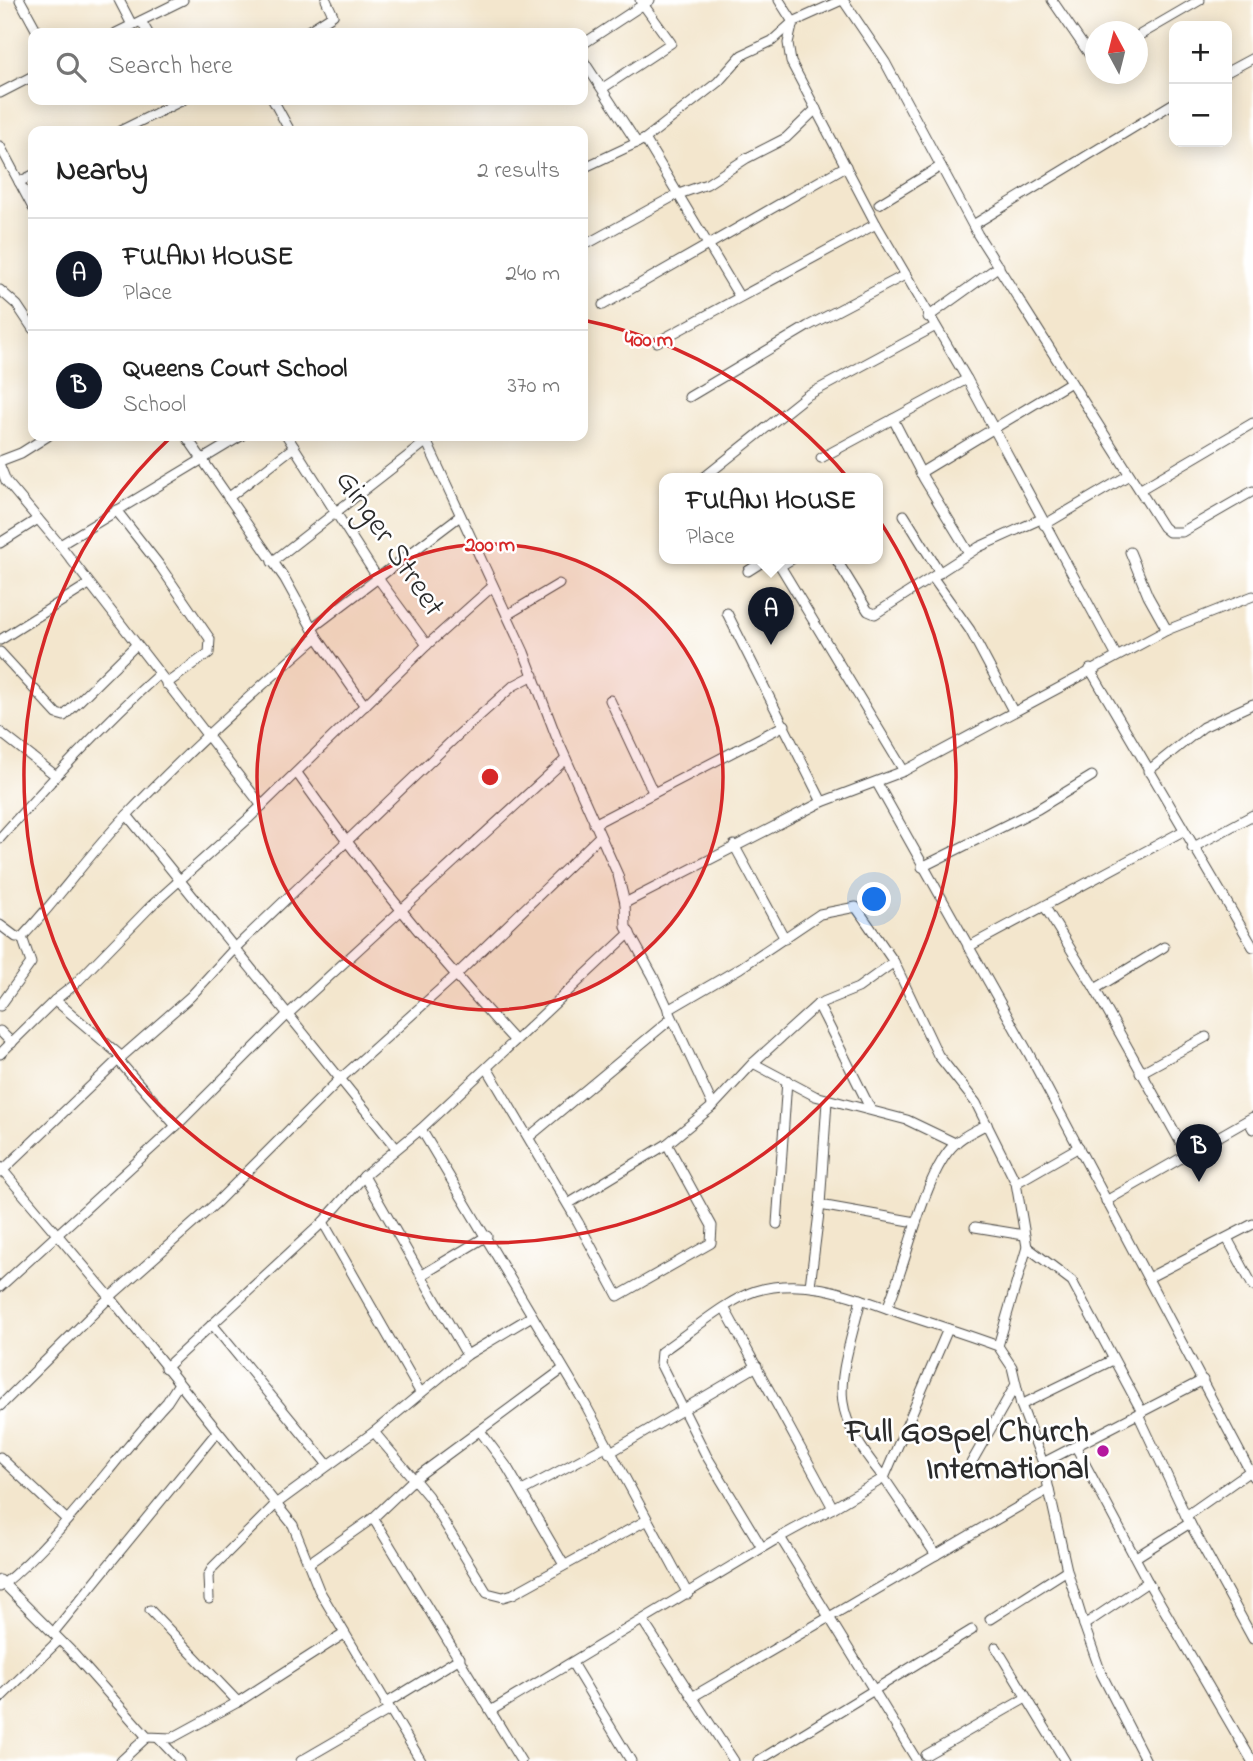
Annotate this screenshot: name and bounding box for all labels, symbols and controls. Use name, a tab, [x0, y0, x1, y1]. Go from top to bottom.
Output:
north arrow	[1085, 21, 1148, 84]
map controls	[1169, 21, 1232, 147]
button: +	[1169, 21, 1232, 84]
search box	[28, 28, 588, 105]
icon: search	[52, 48, 90, 86]
text: Search here	[108, 48, 233, 86]
button: −	[1169, 84, 1232, 147]
text: Nearby	[56, 150, 148, 194]
text: 2 results	[477, 155, 560, 188]
text: FULANI HOUSE	[123, 239, 293, 277]
text: A	[72, 258, 86, 291]
text: 240 m	[506, 258, 560, 291]
text: Place	[123, 277, 172, 310]
text: 400 m	[625, 326, 673, 356]
text: Queens Court School	[123, 351, 347, 389]
text: B	[71, 370, 87, 403]
text: 370 m	[507, 370, 560, 403]
text: School	[123, 389, 186, 422]
street label: Ginger Street	[322, 461, 456, 627]
popup	[659, 473, 883, 564]
text: FULANI HOUSE	[686, 483, 856, 521]
text: Place	[686, 521, 735, 554]
text: 200 m	[464, 531, 515, 561]
pin: A	[748, 587, 794, 645]
centre of rings	[478, 765, 502, 789]
your location	[857, 882, 891, 916]
pin: B	[1176, 1124, 1222, 1182]
place label: Full Gospel Church International	[843, 1410, 1089, 1494]
marker: Full Gospel Church International	[1095, 1443, 1111, 1459]

